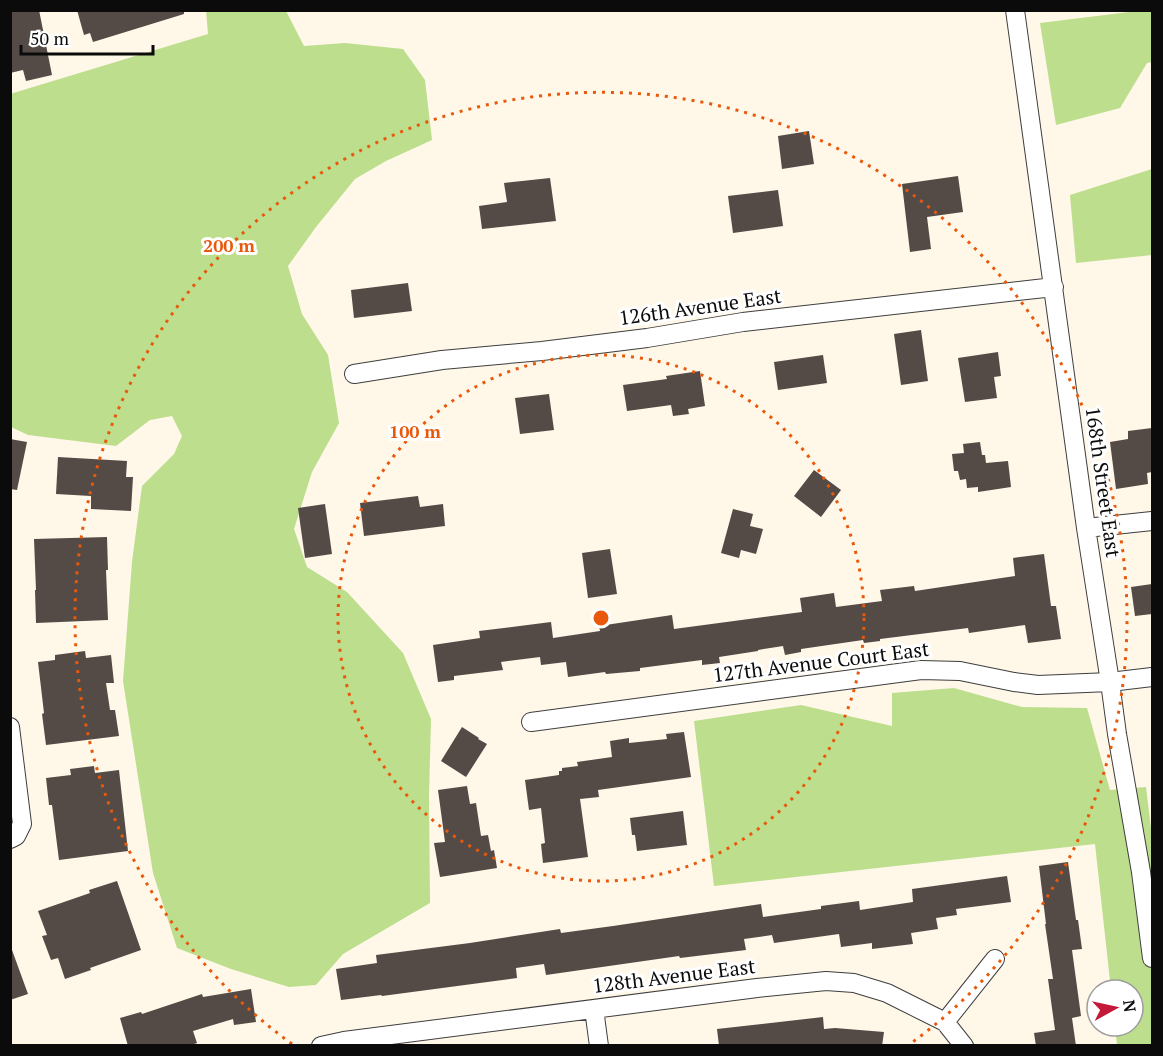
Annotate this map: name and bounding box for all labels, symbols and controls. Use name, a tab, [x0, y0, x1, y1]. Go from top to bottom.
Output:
scale bar	[21, 18, 153, 56]
text: 50 m	[30, 26, 70, 50]
text: 200 m	[203, 233, 255, 257]
street label: 126th Avenue East	[617, 282, 783, 331]
street label: 168th Street East	[1080, 405, 1128, 560]
text: 100 m	[389, 419, 441, 443]
centre of rings	[591, 608, 611, 628]
street label: 127th Avenue Court East	[711, 635, 931, 688]
street label: 128th Avenue East	[591, 952, 757, 999]
north arrow	[1085, 978, 1145, 1038]
text: N	[1118, 998, 1142, 1013]

